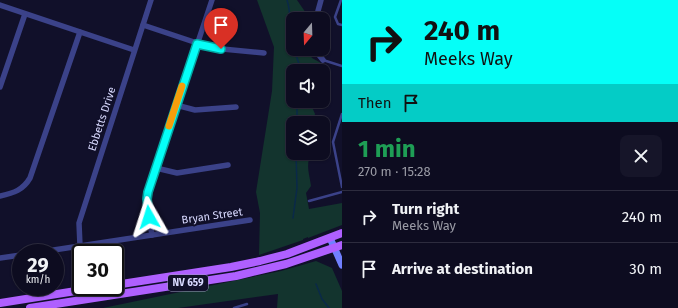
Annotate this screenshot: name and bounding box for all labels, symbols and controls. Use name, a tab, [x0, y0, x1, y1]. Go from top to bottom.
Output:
pin	[204, 8, 238, 49]
north arrow	[286, 12, 330, 56]
map controls	[286, 12, 330, 160]
icon: arrive	[210, 14, 232, 36]
text: 240 m	[424, 14, 500, 47]
icon: right	[358, 16, 410, 68]
text: Meeks Way	[424, 48, 513, 70]
button: sound	[286, 64, 330, 108]
street label: Ebbetts Drive	[86, 85, 118, 153]
icon: arrive	[400, 92, 422, 114]
text: Then	[358, 94, 392, 112]
button: layers	[286, 116, 330, 160]
text: 1 min	[358, 135, 416, 163]
button: close	[620, 135, 662, 177]
text: 270 m · 15:28	[358, 164, 431, 179]
position arrow	[128, 196, 170, 238]
text: Turn right	[392, 200, 459, 218]
street label: Bryan Street	[181, 205, 243, 227]
icon: right	[358, 206, 380, 228]
text: 240 m	[622, 208, 662, 226]
text: Meeks Way	[392, 218, 456, 233]
speed limit sign: 30	[72, 244, 124, 296]
text: 29	[27, 253, 49, 277]
icon: arrive	[358, 258, 380, 280]
text: Arrive at destination	[392, 260, 533, 278]
text: 30 m	[629, 260, 662, 278]
text: km/h	[26, 274, 50, 286]
road number: NV 659	[168, 275, 208, 291]

